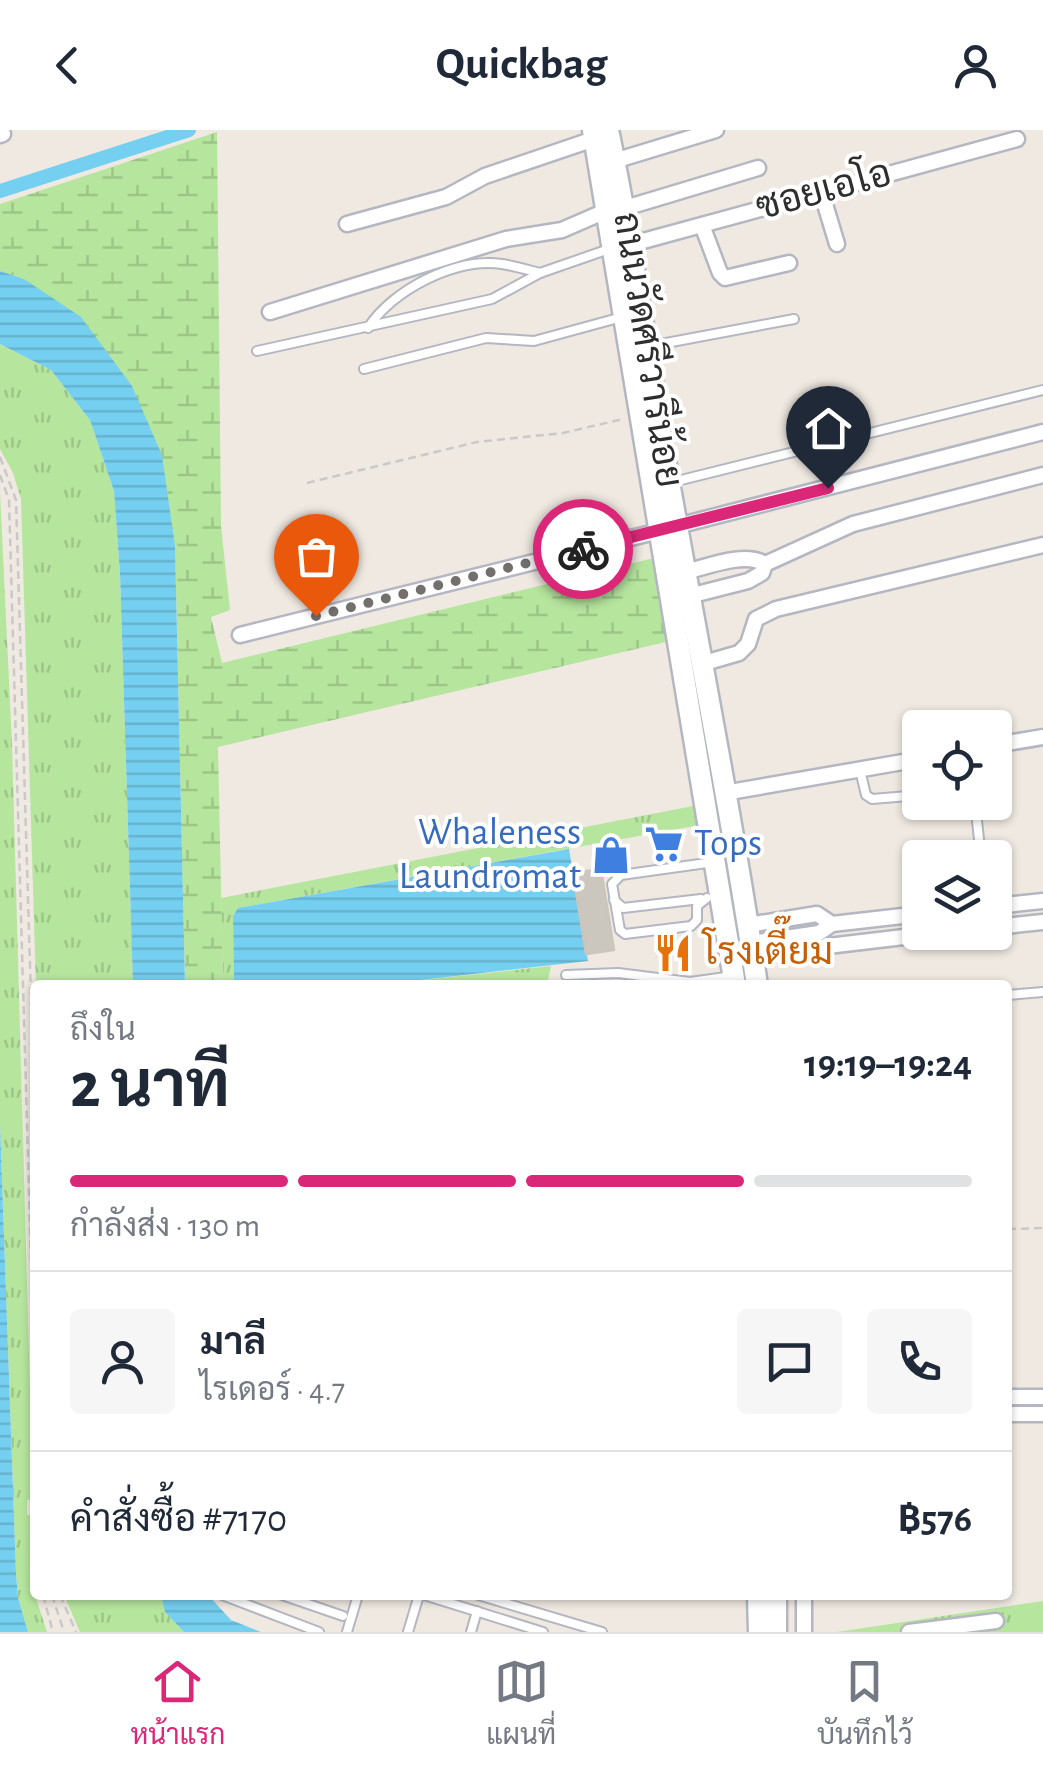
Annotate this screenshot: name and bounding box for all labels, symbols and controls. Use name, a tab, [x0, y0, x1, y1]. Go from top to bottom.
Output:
icon: back	[40, 38, 95, 93]
icon: person	[948, 38, 1003, 93]
text: Quickbag	[436, 42, 607, 87]
street label: ซอยเอโอ	[751, 148, 896, 227]
street label: ถนนวัดศรีวารีน้อย	[606, 209, 693, 490]
pin	[786, 386, 871, 489]
icon: home	[801, 401, 856, 456]
courier	[533, 499, 633, 599]
pin	[274, 514, 359, 617]
icon: bike	[556, 522, 611, 577]
icon: bag	[289, 529, 344, 584]
map controls	[902, 710, 1012, 950]
button: locate	[902, 710, 1012, 820]
place label: Whaleness Laundromat	[399, 814, 581, 896]
supermarket icon: Tops	[643, 823, 685, 865]
place label: Tops	[694, 825, 762, 863]
shop icon: Whaleness Laundromat	[590, 834, 632, 876]
button: layers	[902, 840, 1012, 950]
place label: โรงเตี๊ยม	[701, 915, 833, 972]
restaurant icon: โรงเตี๊ยม	[652, 932, 694, 974]
text: ถึงใน	[70, 1014, 136, 1046]
text: 19:19–19:24	[804, 1046, 972, 1084]
text: 2 นาที	[70, 1054, 230, 1119]
text: กำลังส่ง · 130 m	[70, 1210, 260, 1242]
button: person	[70, 1309, 175, 1414]
button: chat	[737, 1309, 842, 1414]
button: phone	[867, 1309, 972, 1414]
text: มาลี	[200, 1324, 266, 1362]
text: ไรเดอร์ · 4.7	[200, 1374, 345, 1406]
text: คำสั่งซื้อ #7170	[70, 1501, 287, 1539]
text: ฿576	[898, 1501, 972, 1539]
tab: หน้าแรก	[130, 1654, 226, 1753]
tab: แผนที่	[486, 1654, 556, 1753]
tab: บันทึกไว้	[817, 1654, 913, 1753]

